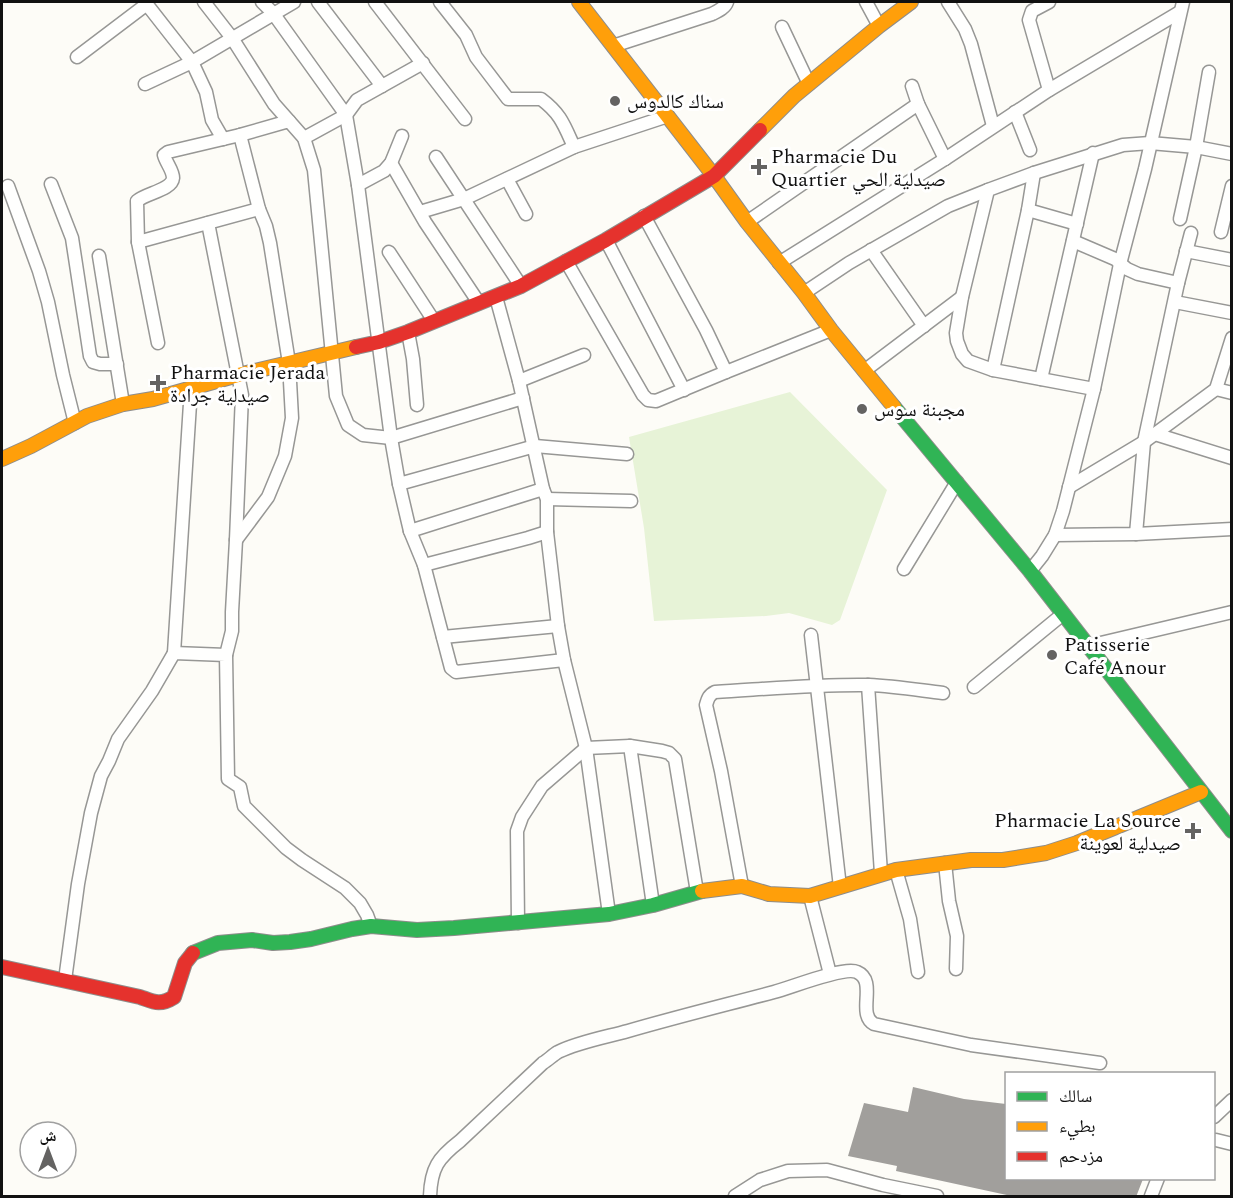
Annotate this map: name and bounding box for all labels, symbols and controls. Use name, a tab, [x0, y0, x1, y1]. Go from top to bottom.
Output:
place label: سناك كالدوس	[627, 87, 724, 117]
marker: سناك كالدوس	[608, 94, 622, 108]
place label: Pharmacie Du Quartier صيدلية الحي	[771, 142, 946, 195]
marker: Pharmacie Du Quartier صيدلية الحي	[752, 160, 766, 174]
place label: Pharmacie Jerada صيدلية جرادة	[170, 358, 326, 411]
marker: Pharmacie Jerada صيدلية جرادة	[151, 376, 165, 390]
place label: مجبنة سوس	[874, 395, 965, 425]
marker: مجبنة سوس	[855, 402, 869, 416]
place label: Patisserie Café Anour	[1064, 630, 1166, 683]
marker: Patisserie Café Anour	[1045, 648, 1059, 662]
place label: Pharmacie La Source صيدلية لعوينة	[994, 806, 1181, 859]
marker: Pharmacie La Source صيدلية لعوينة	[1186, 824, 1200, 838]
legend	[1005, 1072, 1215, 1180]
text: سالك	[1059, 1083, 1092, 1110]
text: بطيء	[1059, 1113, 1096, 1141]
north arrow	[18, 1120, 78, 1180]
text: ش	[40, 1124, 57, 1148]
text: مزدحم	[1059, 1143, 1103, 1170]

